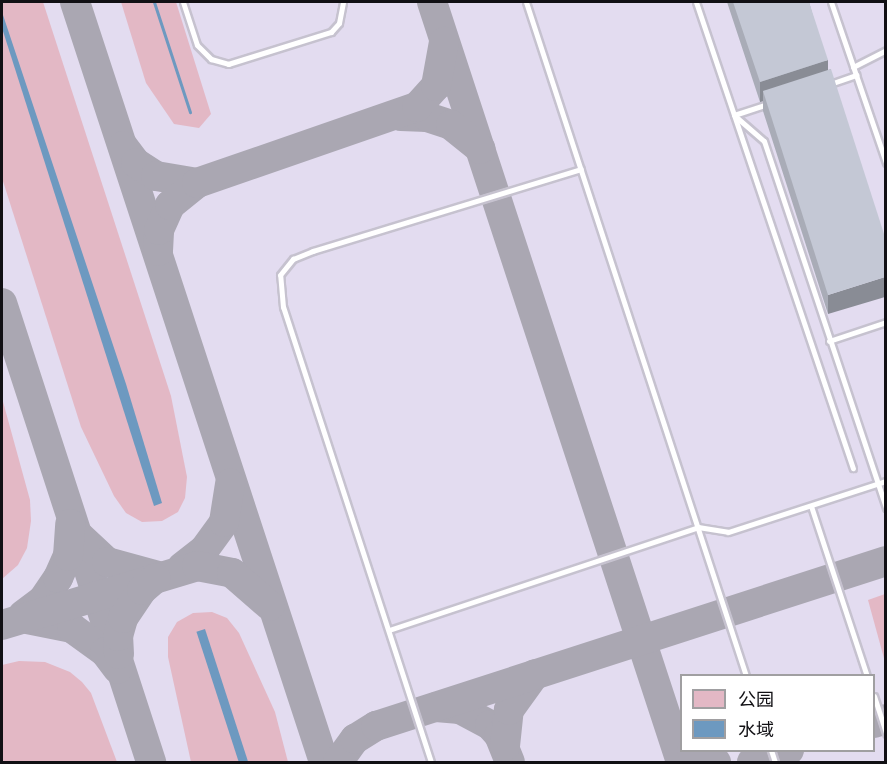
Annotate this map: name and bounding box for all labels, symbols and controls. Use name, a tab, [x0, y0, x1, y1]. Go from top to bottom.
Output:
legend	[680, 674, 875, 752]
text: 公园	[738, 688, 774, 713]
text: 水域	[738, 718, 774, 743]

